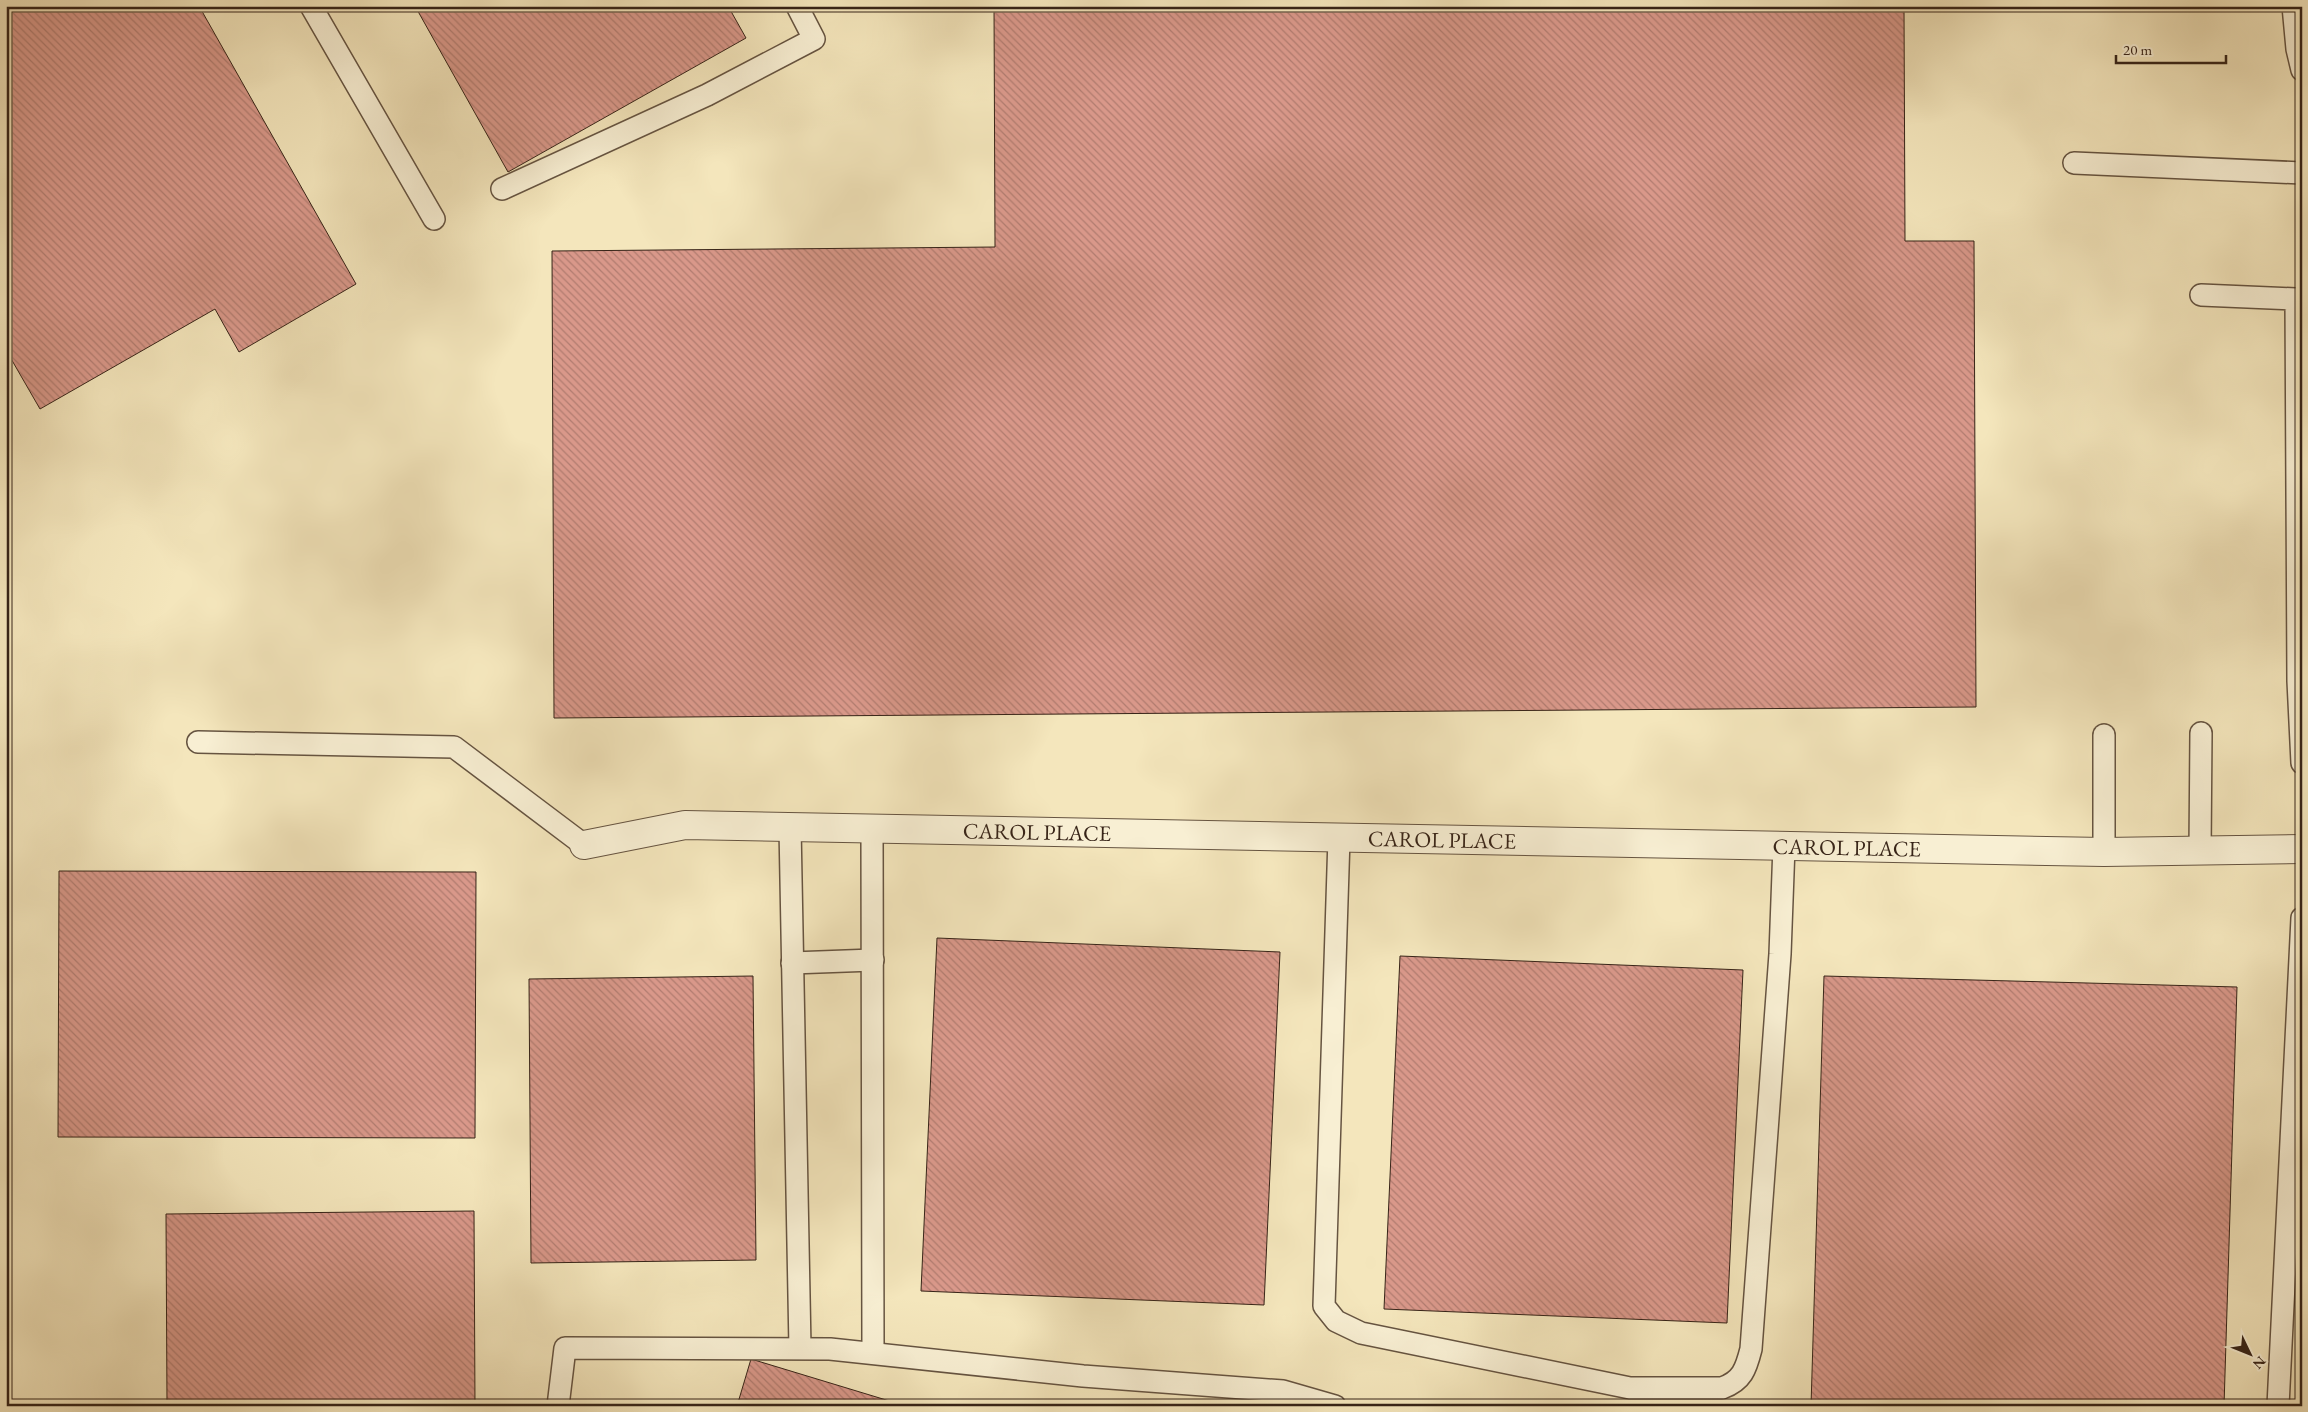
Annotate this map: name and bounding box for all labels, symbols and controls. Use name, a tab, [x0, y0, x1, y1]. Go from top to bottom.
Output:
scale bar	[2116, 32, 2226, 64]
text: 20 m	[2123, 40, 2152, 59]
street label: CAROL PLACE	[963, 816, 1111, 848]
street label: CAROL PLACE	[1368, 824, 1516, 856]
street label: CAROL PLACE	[1772, 832, 1921, 864]
north arrow	[2226, 1330, 2276, 1380]
text: N	[2249, 1353, 2270, 1374]

